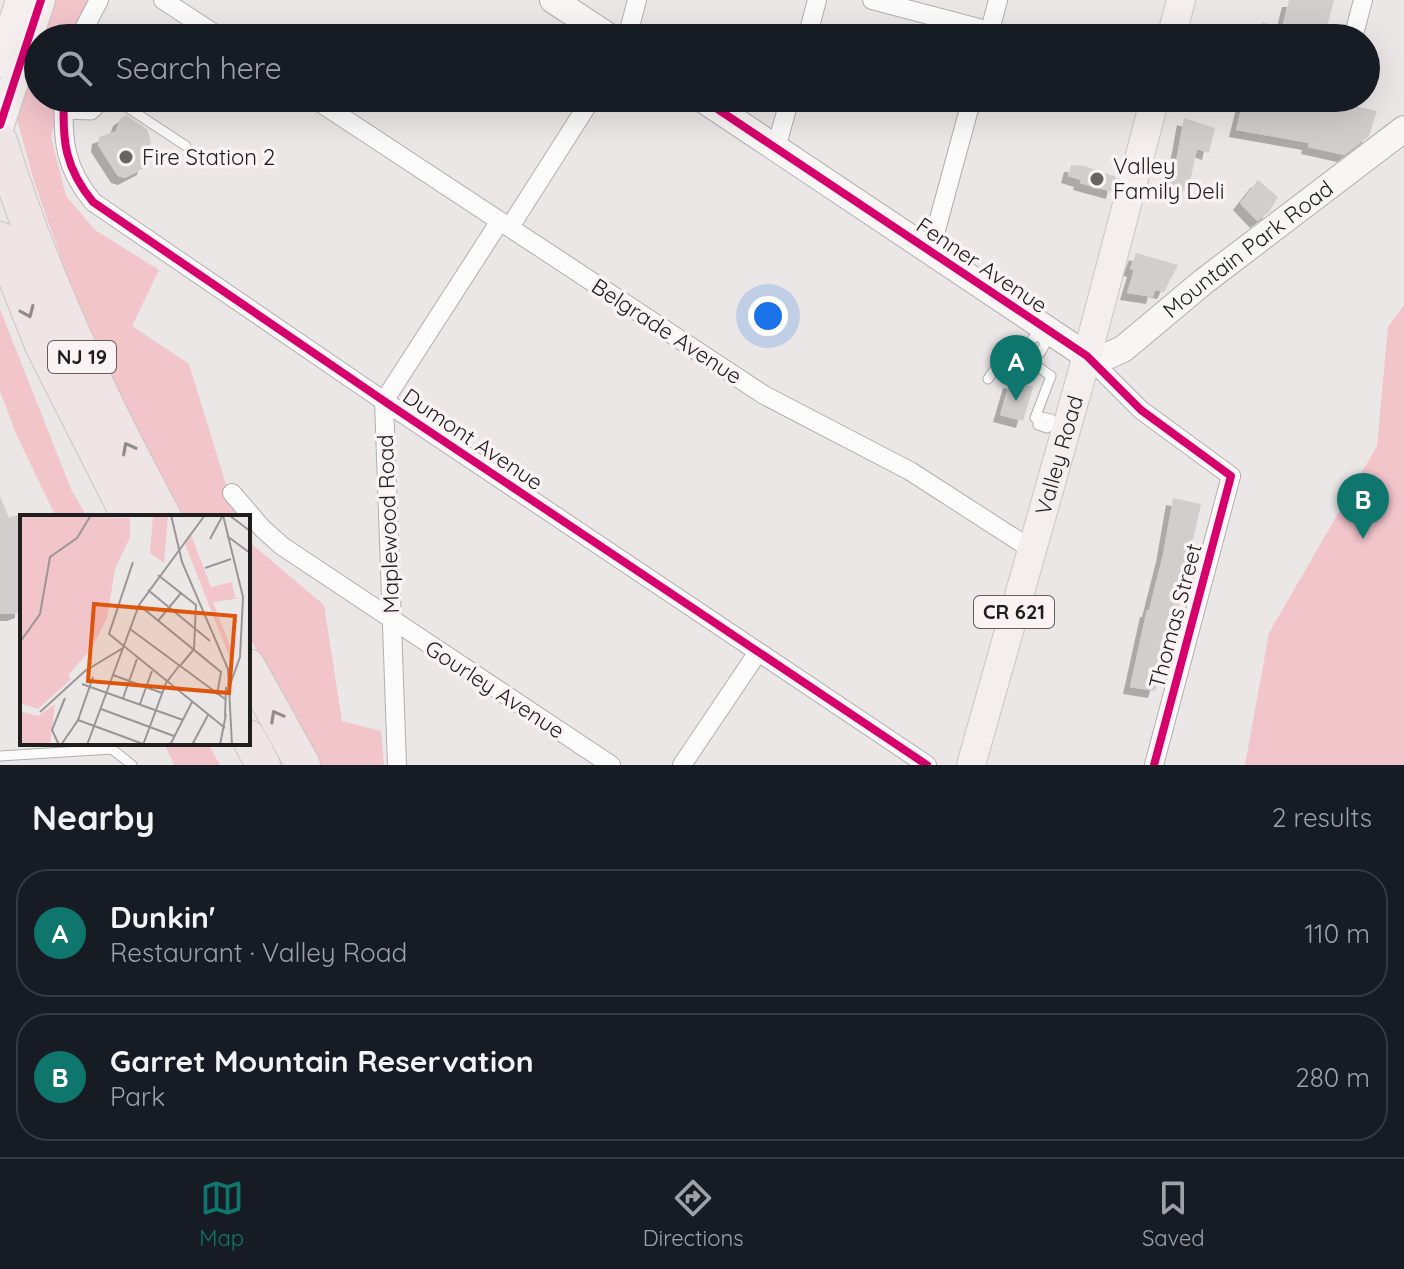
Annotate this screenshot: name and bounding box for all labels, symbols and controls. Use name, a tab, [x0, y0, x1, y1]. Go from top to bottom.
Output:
search box	[24, 24, 1380, 112]
icon: search	[52, 46, 96, 90]
text: Search here	[116, 49, 282, 87]
place label: Fire Station 2	[142, 143, 275, 171]
marker: Fire Station 2	[117, 148, 135, 166]
place label: Valley Family Deli	[1113, 152, 1225, 205]
marker: Valley Family Deli	[1088, 170, 1106, 188]
street label: Mountain Park Road	[1157, 174, 1339, 324]
street label: Fenner Avenue	[911, 211, 1053, 319]
street label: Belgrade Avenue	[586, 272, 748, 390]
your location	[748, 296, 788, 336]
one-way arrow	[19, 304, 35, 318]
pin: A	[990, 335, 1042, 401]
road number: NJ 19	[48, 341, 116, 373]
street label: Dumont Avenue	[398, 382, 548, 496]
street label: Valley Road	[1029, 392, 1089, 518]
street label: Maplewood Road	[371, 434, 405, 614]
one-way arrow	[122, 442, 137, 457]
pin: B	[1337, 473, 1389, 539]
inset map	[20, 515, 250, 745]
street label: Thomas Street	[1142, 540, 1208, 692]
road number: CR 621	[974, 596, 1054, 628]
street label: Gourley Avenue	[420, 634, 570, 744]
one-way arrow	[270, 709, 285, 724]
text: Nearby	[32, 796, 155, 839]
text: 2 results	[1272, 801, 1372, 834]
text: Dunkin'	[110, 898, 215, 936]
text: A	[52, 917, 68, 950]
text: 110 m	[1304, 917, 1370, 950]
text: Restaurant · Valley Road	[110, 936, 407, 969]
text: Garret Mountain Reservation	[110, 1042, 534, 1080]
text: B	[51, 1061, 69, 1094]
text: 280 m	[1295, 1061, 1370, 1094]
text: Park	[110, 1080, 165, 1113]
tab: Map	[199, 1176, 244, 1252]
tab: Directions	[643, 1176, 743, 1252]
tab: Saved	[1142, 1176, 1205, 1252]

